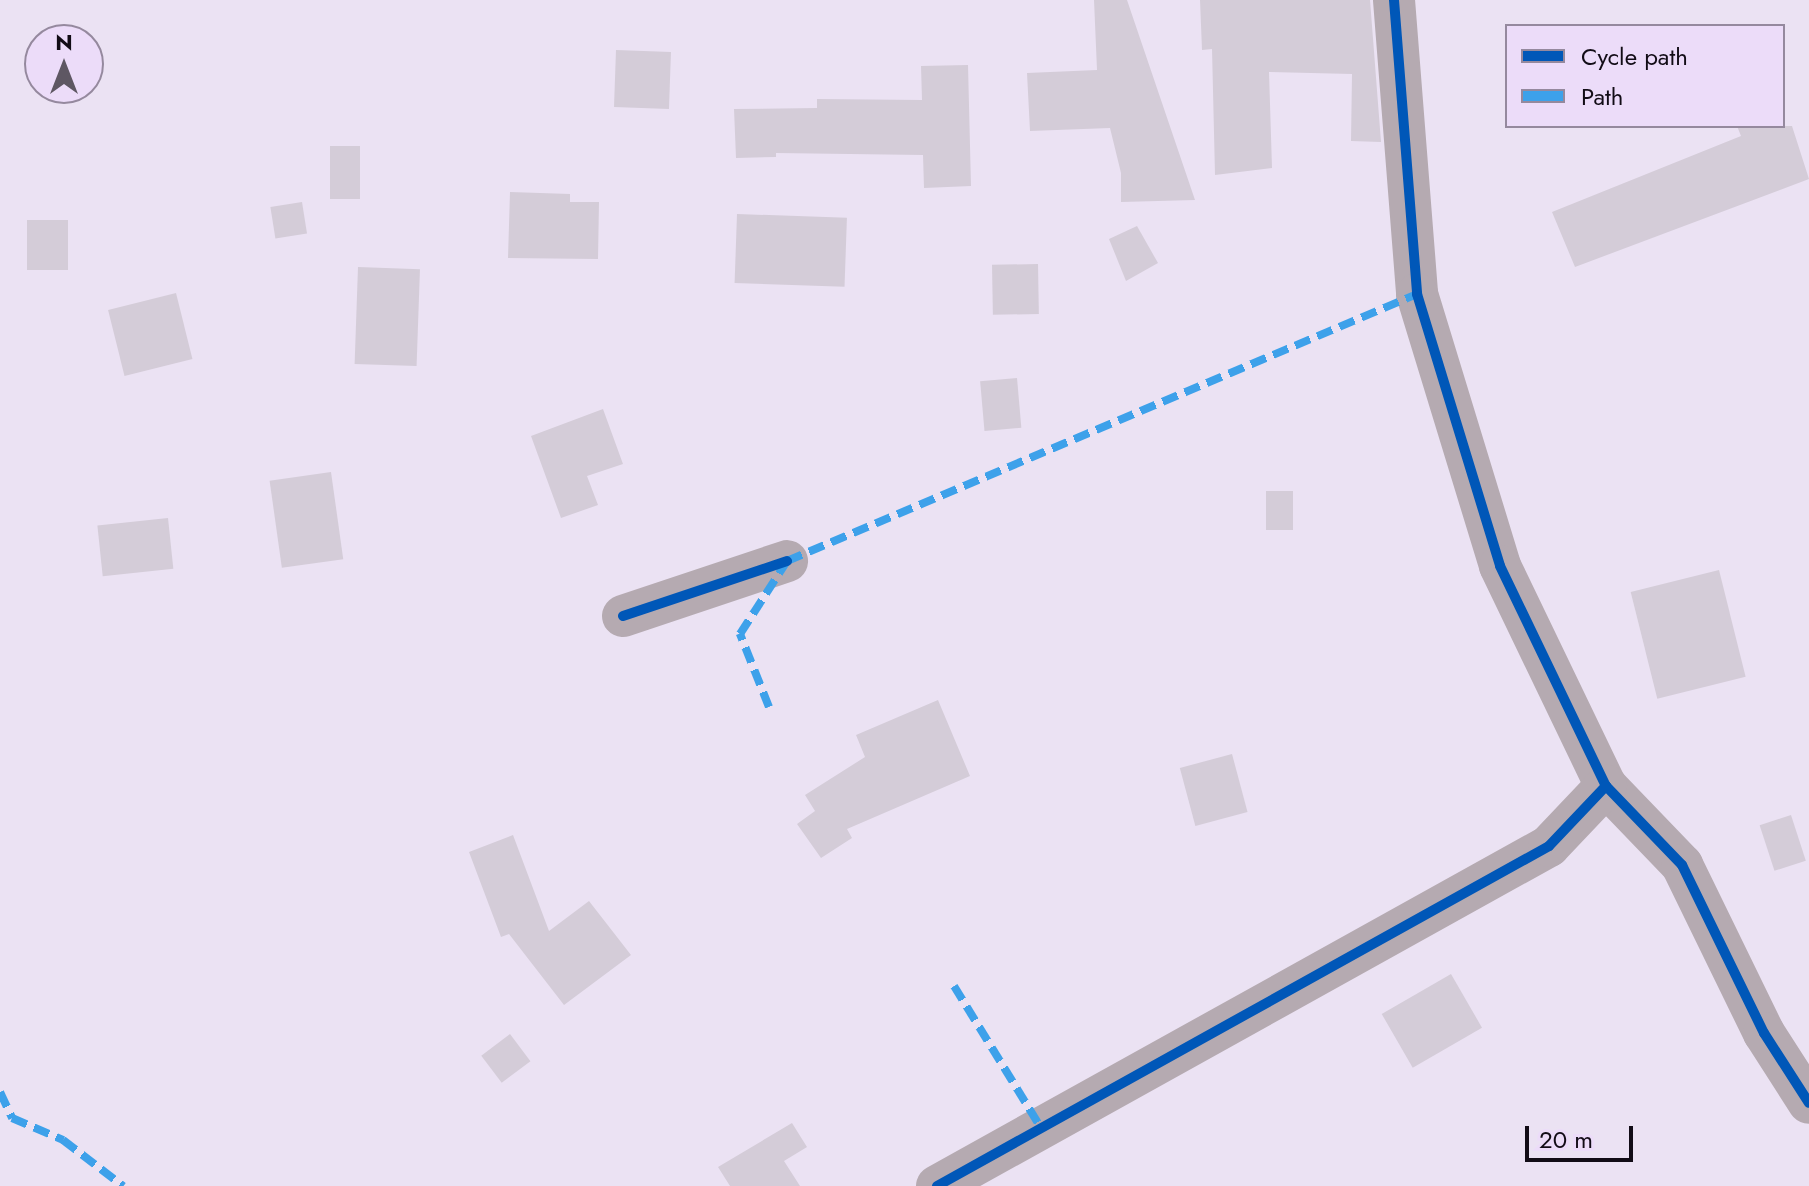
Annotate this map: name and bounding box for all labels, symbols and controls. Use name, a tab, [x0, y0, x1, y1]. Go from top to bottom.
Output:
north arrow	[24, 24, 104, 104]
legend	[1505, 24, 1785, 128]
text: N	[55, 26, 73, 58]
text: Cycle path	[1581, 39, 1688, 74]
text: Path	[1581, 79, 1623, 114]
scale bar	[1529, 1110, 1637, 1160]
text: 20 m	[1539, 1122, 1593, 1157]

